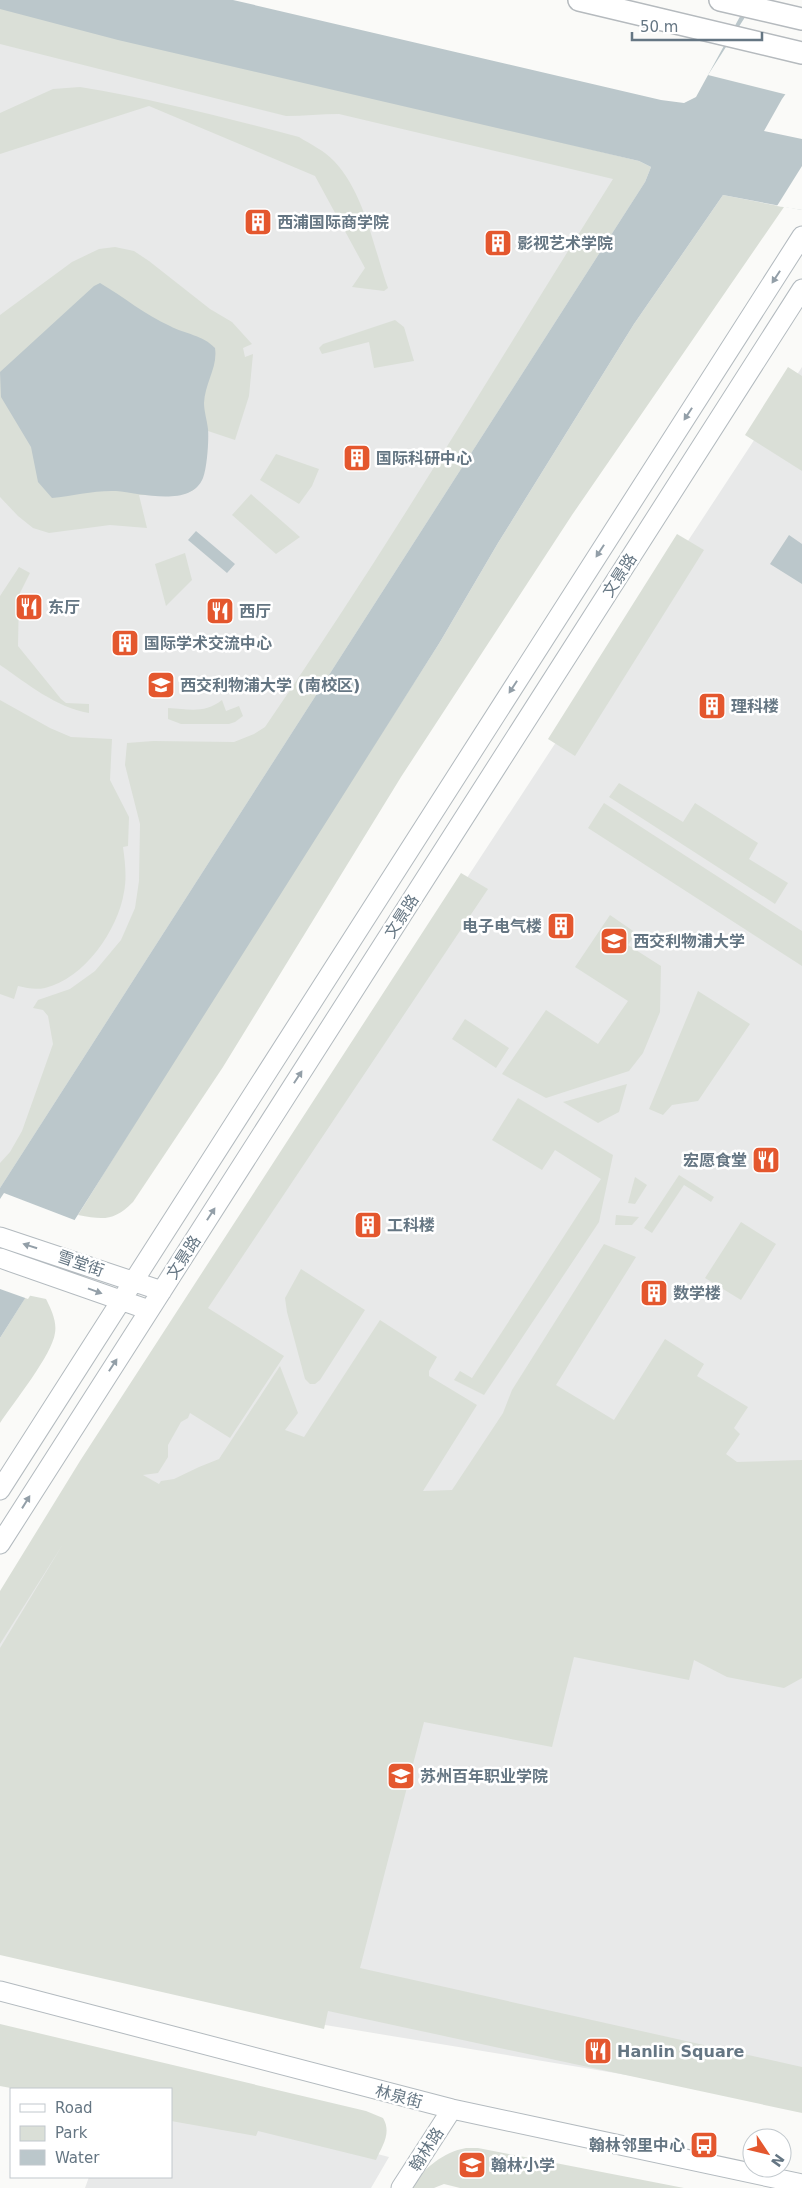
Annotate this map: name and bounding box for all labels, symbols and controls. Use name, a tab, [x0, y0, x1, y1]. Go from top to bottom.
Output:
scale bar	[632, 10, 762, 42]
text: 50 m	[640, 18, 678, 36]
building icon: 西浦国际商学院	[243, 207, 273, 237]
place label: 西浦国际商学院	[277, 213, 389, 232]
building icon: 影视艺术学院	[483, 228, 513, 258]
place label: 影视艺术学院	[517, 234, 613, 253]
one-way arrow	[771, 270, 780, 284]
one-way arrow	[683, 407, 693, 420]
building icon: 国际科研中心	[342, 443, 372, 473]
place label: 国际科研中心	[376, 449, 472, 468]
one-way arrow	[596, 544, 605, 557]
street label: 文景路	[598, 550, 640, 601]
restaurant icon: 东厅	[14, 592, 44, 622]
restaurant icon: 西厅	[205, 596, 235, 626]
place label: 东厅	[48, 598, 80, 617]
place label: 西厅	[239, 602, 271, 621]
building icon: 国际学术交流中心	[110, 628, 140, 658]
place label: 国际学术交流中心	[144, 634, 272, 653]
school or university icon: 西交利物浦大学 (南校区)	[146, 670, 176, 700]
place label: 西交利物浦大学 (南校区)	[180, 676, 360, 695]
one-way arrow	[508, 681, 517, 694]
building icon: 理科楼	[697, 691, 727, 721]
place label: 理科楼	[731, 697, 779, 716]
street label: 文景路	[380, 891, 422, 942]
building icon: 电子电气楼	[546, 911, 576, 941]
place label: 电子电气楼	[462, 917, 542, 936]
school or university icon: 西交利物浦大学	[599, 926, 629, 956]
place label: 西交利物浦大学	[633, 932, 745, 951]
one-way arrow	[293, 1070, 303, 1084]
restaurant icon: 宏愿食堂	[751, 1145, 781, 1175]
place label: 宏愿食堂	[683, 1151, 747, 1170]
one-way arrow	[206, 1207, 215, 1220]
building icon: 工科楼	[353, 1210, 383, 1240]
place label: 工科楼	[387, 1216, 435, 1235]
street label: 文景路	[162, 1232, 204, 1283]
one-way arrow	[22, 1242, 37, 1250]
street label: 雪堂街	[55, 1247, 107, 1280]
building icon: 数学楼	[639, 1278, 669, 1308]
place label: 数学楼	[673, 1284, 721, 1303]
one-way arrow	[88, 1287, 103, 1295]
one-way arrow	[109, 1359, 118, 1372]
one-way arrow	[21, 1496, 31, 1509]
school or university icon: 苏州百年职业学院	[386, 1761, 416, 1791]
place label: 苏州百年职业学院	[420, 1767, 548, 1786]
restaurant icon: Hanlin Square	[583, 2036, 613, 2066]
place label: Hanlin Square	[617, 2042, 745, 2061]
street label: 林泉街	[373, 2081, 425, 2112]
legend	[10, 2088, 172, 2178]
text: Road	[55, 2099, 93, 2117]
text: Park	[55, 2124, 88, 2142]
street label: 翰林路	[405, 2124, 447, 2175]
north arrow	[742, 2128, 792, 2178]
bus stop icon: 翰林邻里中心	[689, 2130, 719, 2160]
place label: 翰林邻里中心	[589, 2136, 685, 2155]
text: Water	[55, 2149, 100, 2167]
school or university icon: 翰林小学	[457, 2150, 487, 2180]
text: N	[768, 2151, 788, 2170]
place label: 翰林小学	[491, 2156, 555, 2175]

